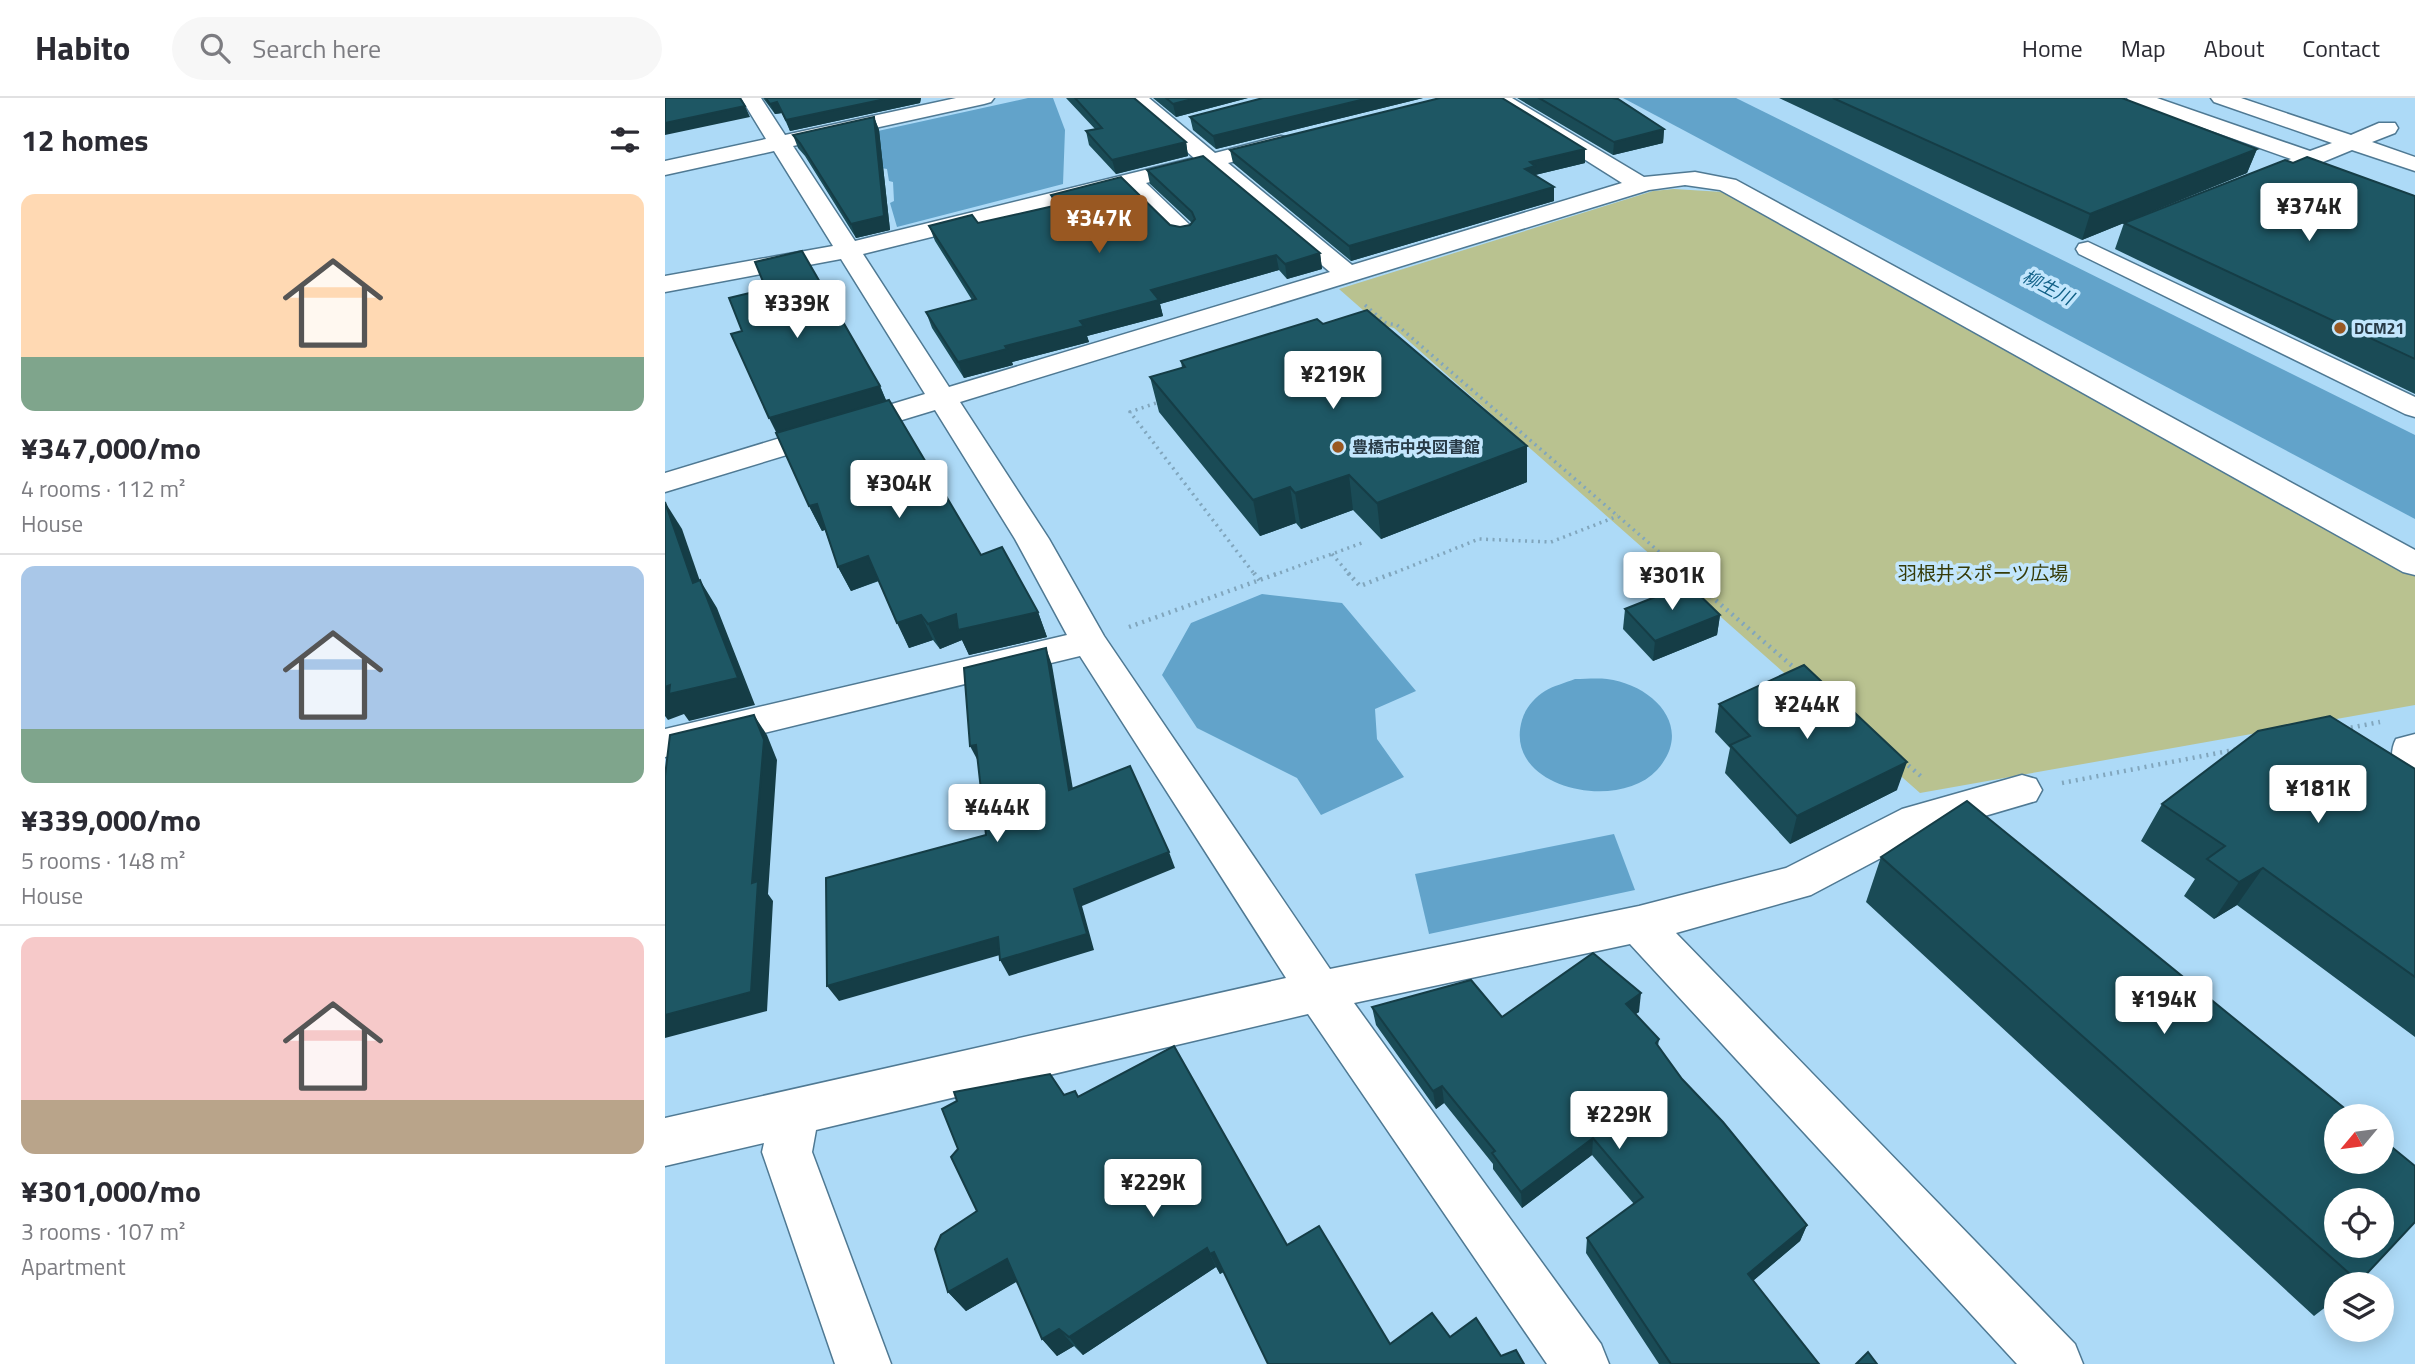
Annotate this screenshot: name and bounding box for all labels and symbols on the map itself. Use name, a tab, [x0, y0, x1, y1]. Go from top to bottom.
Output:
pin: ¥374K	[2260, 184, 2358, 243]
pin: ¥347K	[1050, 195, 1148, 255]
water label: 柳生川	[2018, 263, 2080, 312]
pin: ¥339K	[748, 280, 846, 340]
place label: DCM21	[2354, 316, 2405, 340]
marker: DCM21	[2332, 320, 2348, 336]
pin: ¥219K	[1284, 352, 1382, 411]
place label: 豊橋市中央図書館	[1352, 435, 1480, 459]
marker: 豊橋市中央図書館	[1330, 439, 1346, 455]
pin: ¥304K	[850, 460, 948, 520]
pin: ¥301K	[1623, 552, 1721, 612]
park label: 羽根井スポーツ広場	[1898, 558, 2068, 587]
pin: ¥244K	[1758, 682, 1856, 741]
pin: ¥181K	[2269, 766, 2367, 825]
pin: ¥444K	[948, 784, 1046, 844]
pin: ¥194K	[2115, 976, 2213, 1036]
pin: ¥229K	[1570, 1091, 1668, 1151]
north arrow	[2324, 1104, 2394, 1174]
pin: ¥229K	[1104, 1160, 1202, 1219]

